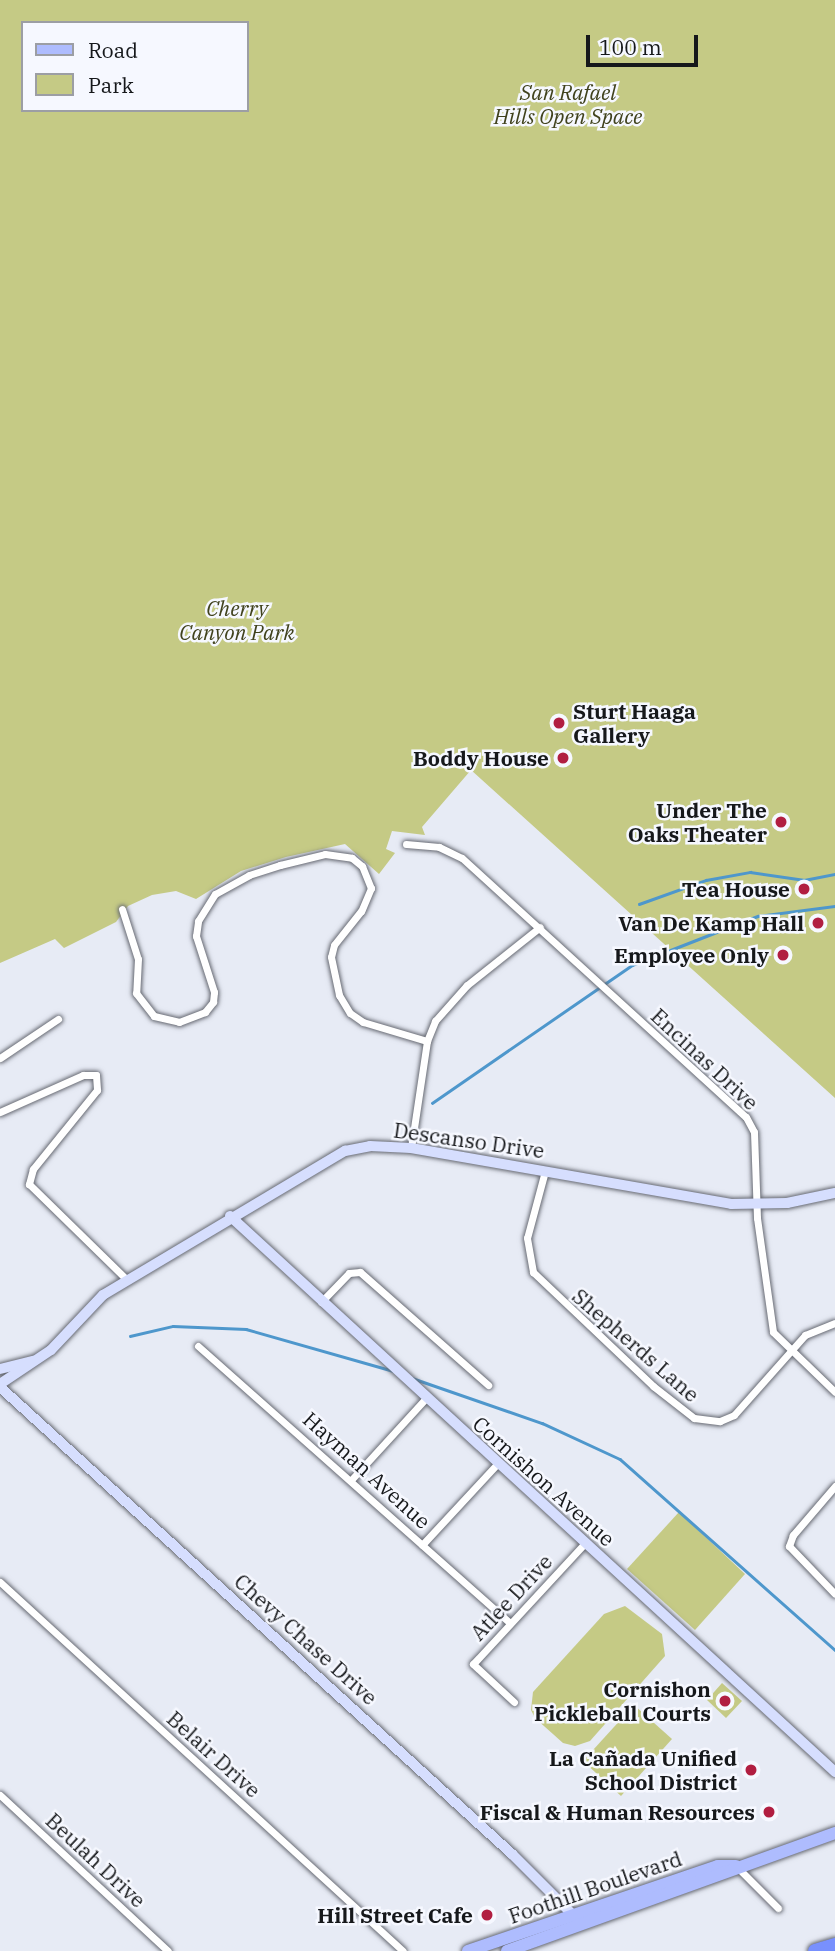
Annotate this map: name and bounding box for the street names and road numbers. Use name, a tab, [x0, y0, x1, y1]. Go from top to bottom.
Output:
street label: Encinas Drive	[646, 1003, 764, 1115]
street label: Descanso Drive	[392, 1117, 546, 1163]
street label: Shepherds Lane	[567, 1283, 705, 1407]
street label: Hayman Avenue	[298, 1406, 436, 1534]
street label: Cornishon Avenue	[468, 1411, 620, 1551]
street label: Atlee Drive	[465, 1549, 557, 1645]
street label: Chevy Chase Drive	[229, 1568, 383, 1710]
street label: Belair Drive	[162, 1706, 266, 1802]
street label: Beulah Drive	[41, 1807, 151, 1913]
street label: Foothill Boulevard	[505, 1845, 685, 1929]

